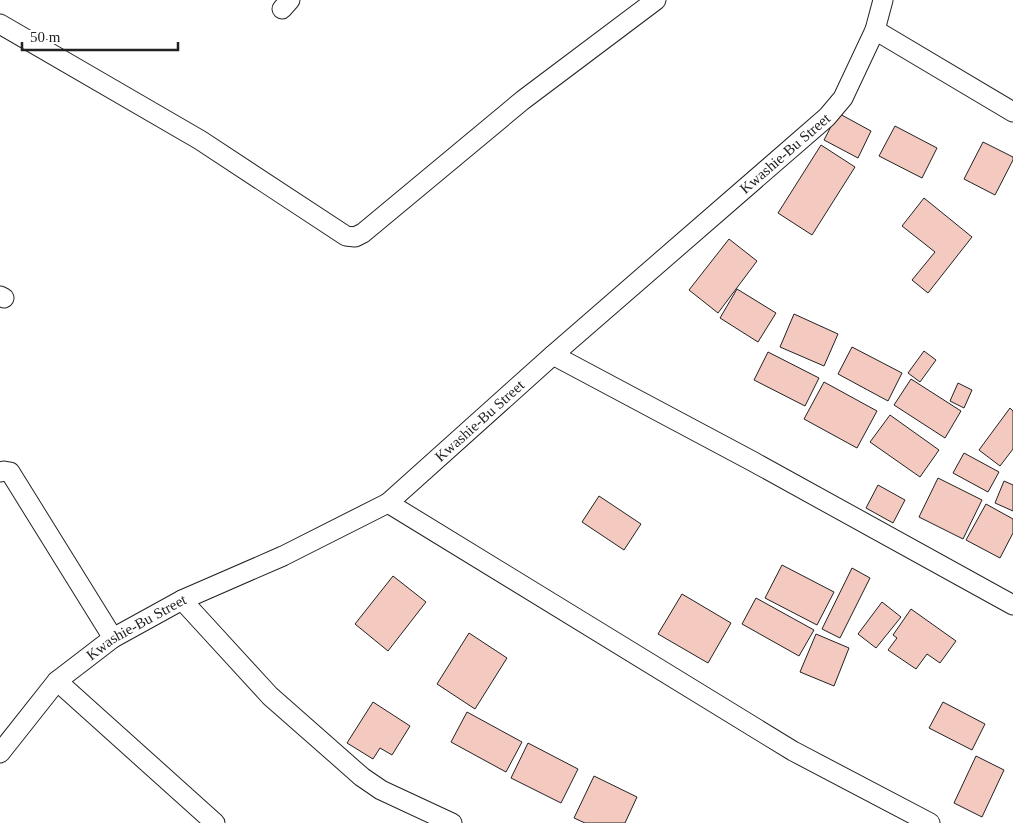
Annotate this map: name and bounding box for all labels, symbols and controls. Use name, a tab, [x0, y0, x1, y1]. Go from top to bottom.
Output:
scale bar	[22, 20, 179, 52]
text: 50 m	[30, 29, 61, 45]
street label: Kwashie-Bu Street	[737, 110, 834, 197]
street label: Kwashie-Bu Street	[432, 376, 528, 465]
street label: Kwashie-Bu Street	[83, 591, 189, 663]

